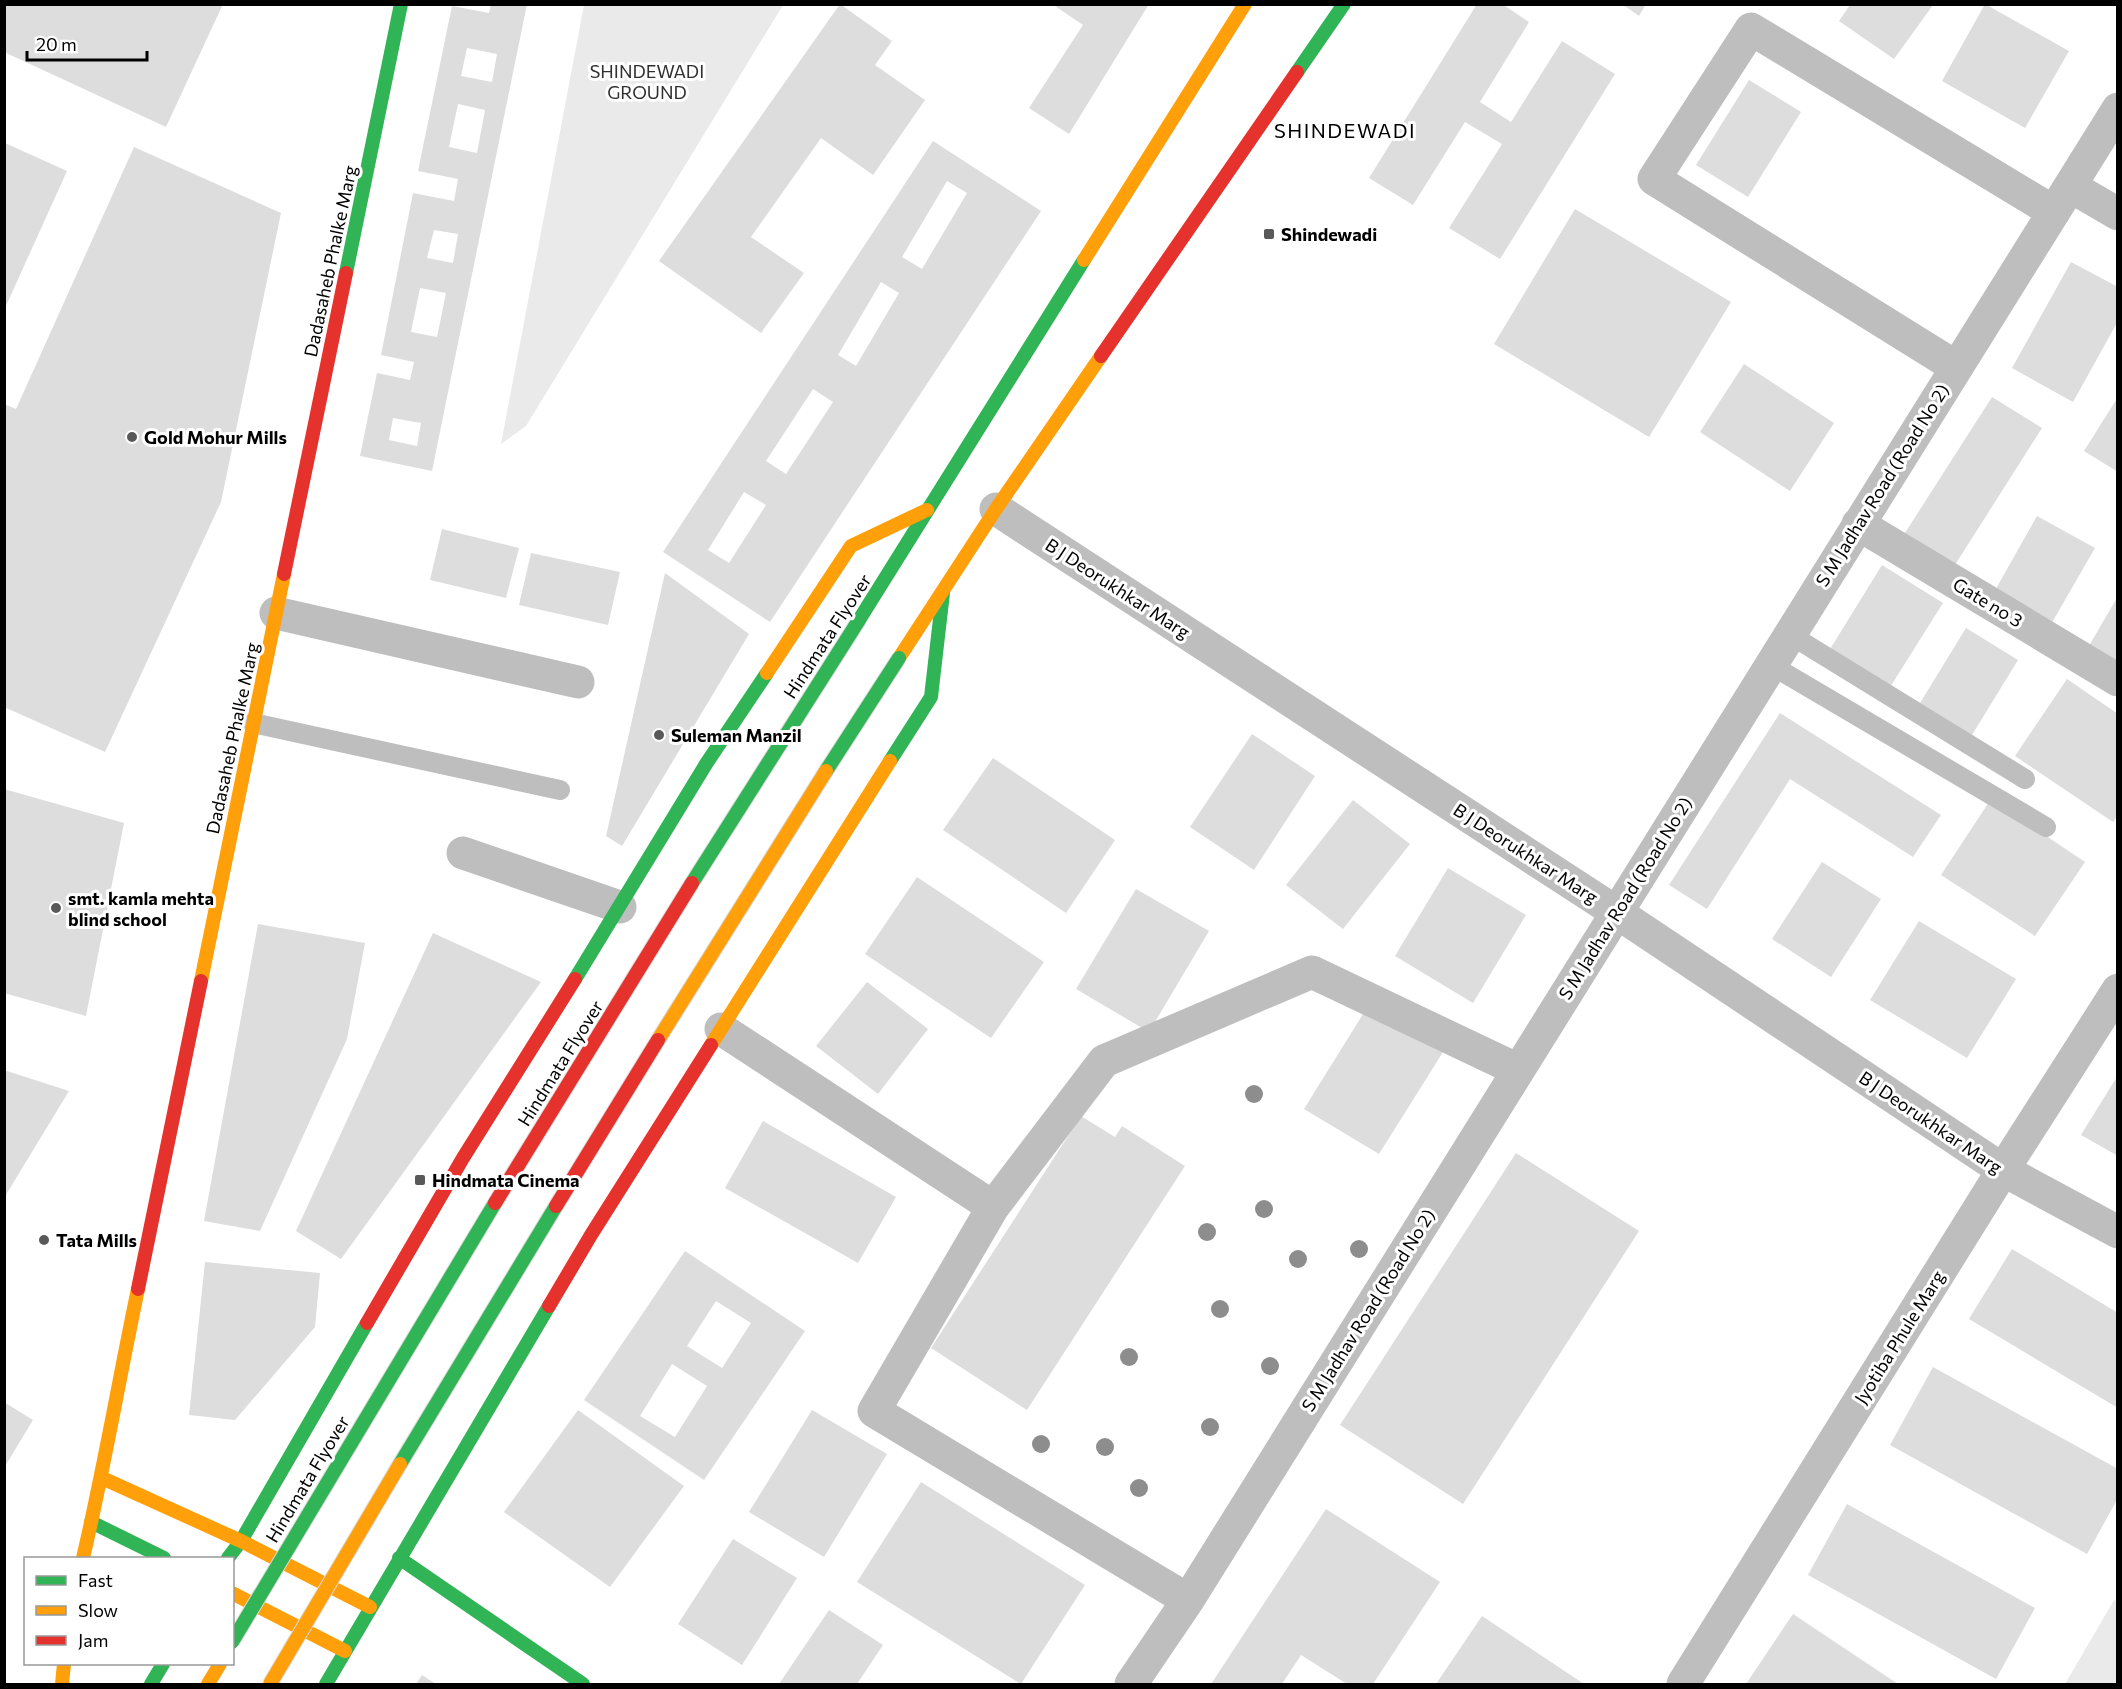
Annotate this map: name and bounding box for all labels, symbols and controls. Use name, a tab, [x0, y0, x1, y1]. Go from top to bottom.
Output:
scale bar	[27, 24, 147, 62]
text: 20 m	[36, 33, 77, 55]
park label: SHINDEWADI GROUND	[590, 60, 704, 103]
district label: SHINDEWADI	[1274, 118, 1416, 142]
street label: Dadasaheb Phalke Marg	[299, 163, 361, 359]
place label: Shindewadi	[1281, 223, 1377, 245]
marker: Shindewadi	[1262, 227, 1276, 241]
street label: S M Jadhav Road (Road No 2)	[1811, 380, 1953, 590]
place label: Gold Mohur Mills	[144, 426, 287, 448]
marker: Gold Mohur Mills	[125, 430, 139, 444]
street label: B J Deorukhkar Marg	[1042, 533, 1195, 643]
street label: Hindmata Flyover	[779, 570, 875, 702]
street label: Gate no 3	[1949, 573, 2027, 631]
street label: Dadasaheb Phalke Marg	[201, 640, 263, 836]
place label: Suleman Manzil	[671, 724, 802, 746]
marker: Suleman Manzil	[652, 728, 666, 742]
street label: S M Jadhav Road (Road No 2)	[1554, 793, 1696, 1003]
street label: B J Deorukhkar Marg	[1450, 798, 1603, 908]
place label: smt. kamla mehta blind school	[68, 887, 214, 930]
marker: smt. kamla mehta blind school	[49, 901, 63, 915]
street label: Hindmata Flyover	[512, 996, 608, 1130]
street label: B J Deorukhkar Marg	[1855, 1066, 2007, 1178]
place label: Hindmata Cinema	[432, 1169, 580, 1191]
marker: Hindmata Cinema	[413, 1173, 427, 1187]
street label: S M Jadhav Road (Road No 2)	[1297, 1205, 1439, 1415]
place label: Tata Mills	[56, 1229, 137, 1251]
marker: Tata Mills	[37, 1233, 51, 1247]
street label: Jyotiba Phule Marg	[1849, 1266, 1949, 1408]
street label: Hindmata Flyover	[260, 1412, 354, 1546]
legend	[24, 1557, 234, 1665]
text: Fast	[78, 1569, 113, 1591]
text: Slow	[78, 1599, 118, 1621]
text: Jam	[78, 1629, 108, 1651]

